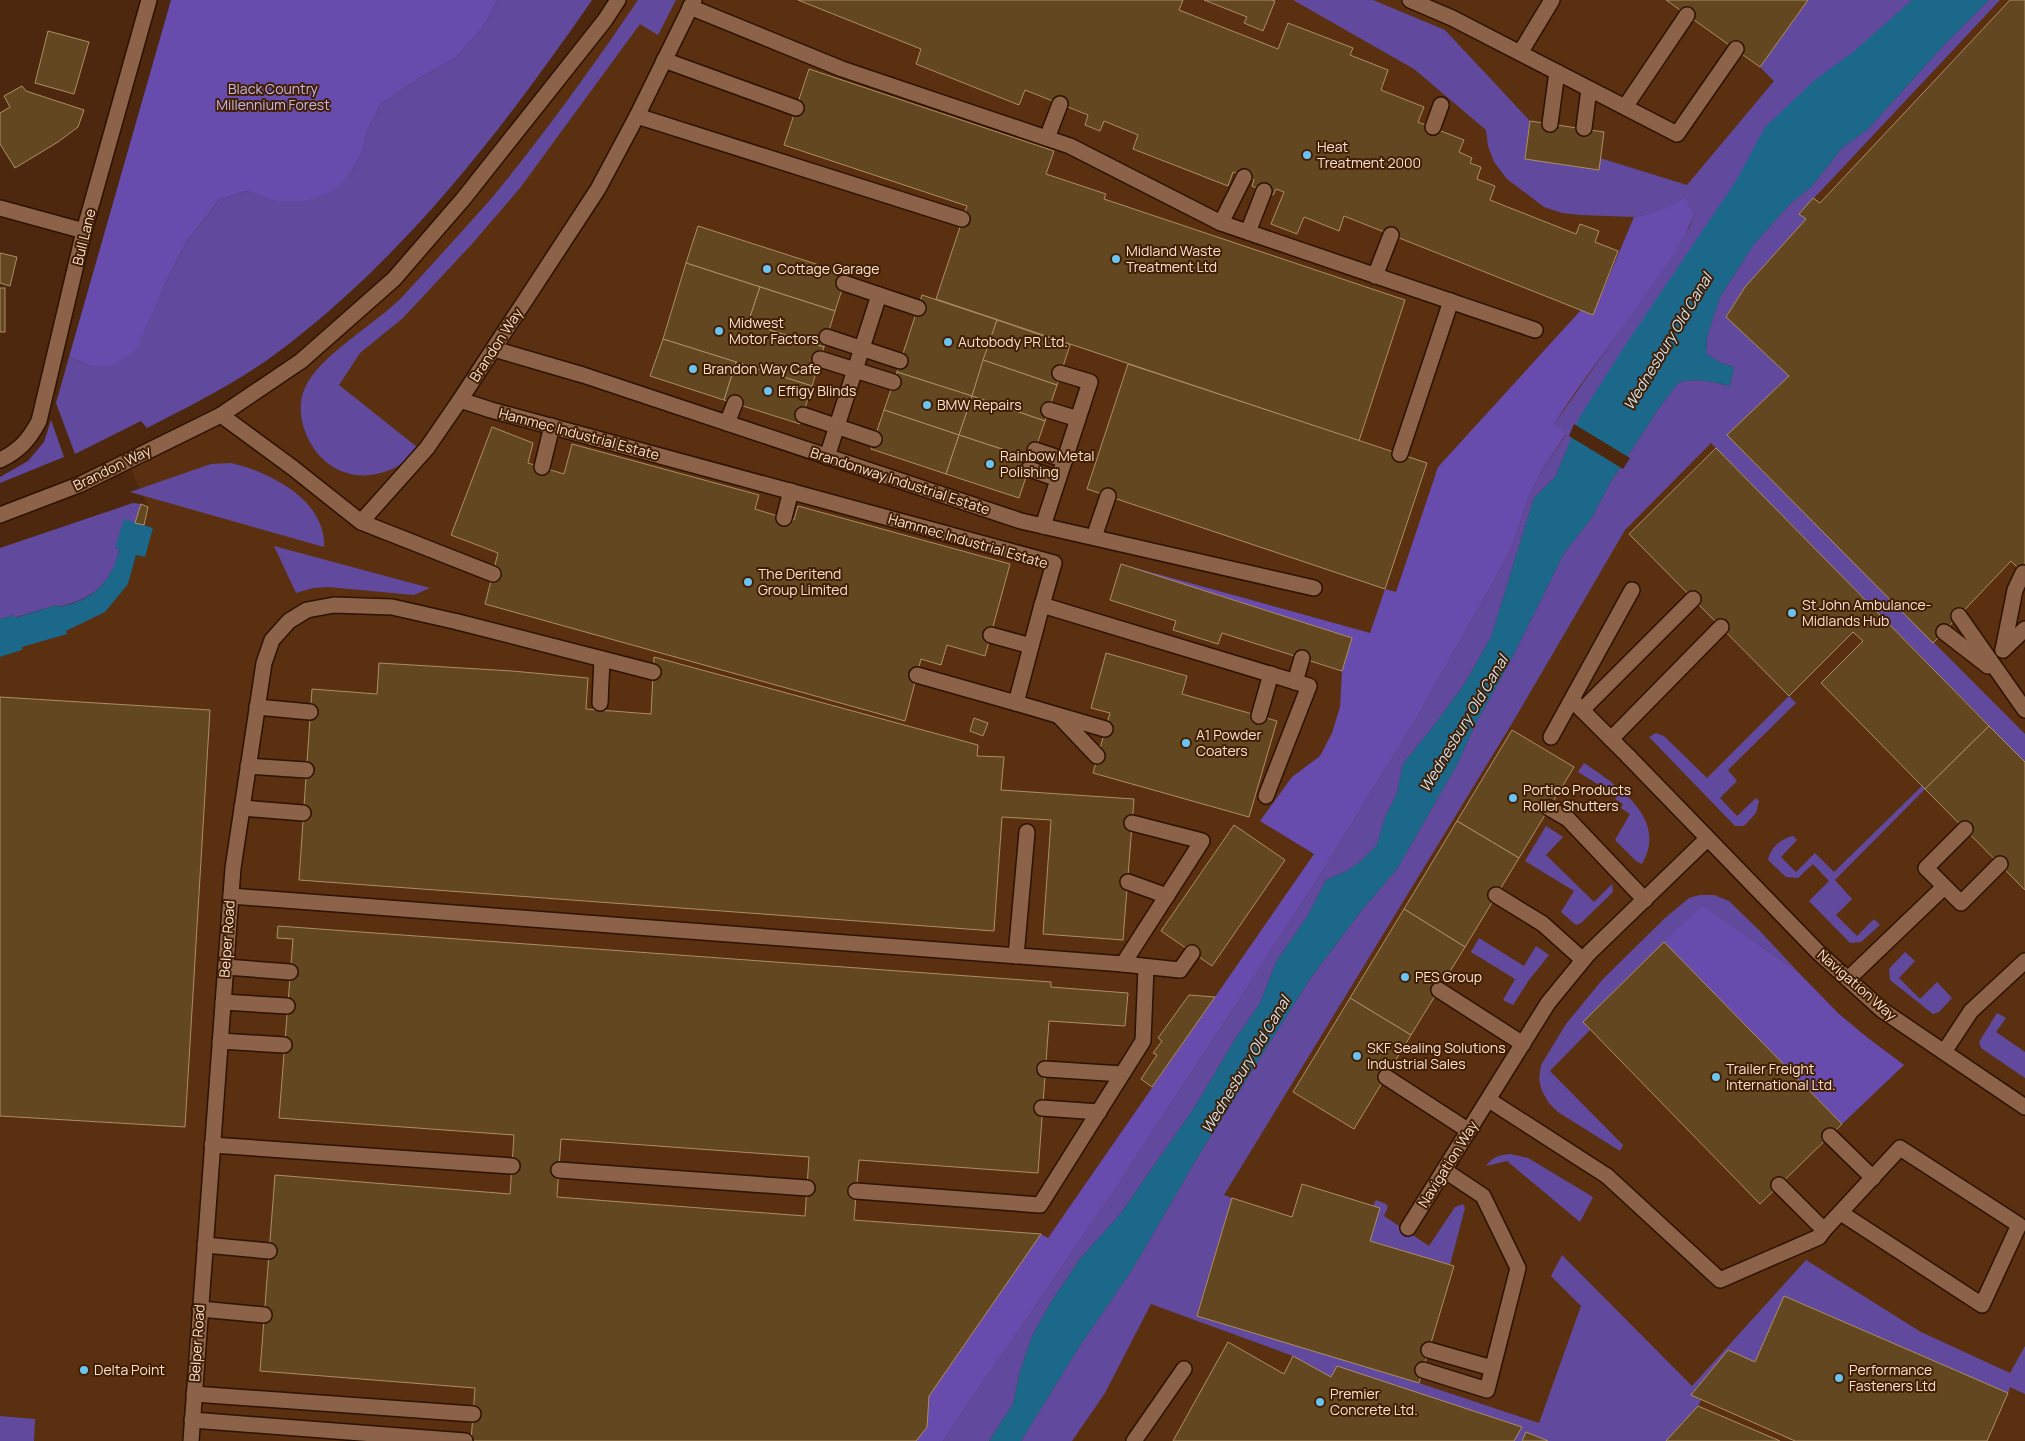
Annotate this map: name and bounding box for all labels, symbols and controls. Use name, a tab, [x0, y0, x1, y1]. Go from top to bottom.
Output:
park label: Black Country Millennium Forest	[216, 79, 330, 114]
place label: Heat Treatment 2000	[1317, 137, 1421, 172]
marker: Heat Treatment 2000	[1301, 149, 1313, 161]
street label: Bull Lane	[67, 207, 100, 267]
place label: Midland Waste Treatment Ltd	[1126, 241, 1221, 276]
marker: Midland Waste Treatment Ltd	[1110, 253, 1122, 265]
place label: Cottage Garage	[777, 259, 879, 278]
marker: Cottage Garage	[761, 263, 773, 275]
water label: Wednesbury Old Canal	[1618, 267, 1718, 414]
street label: Brandon Way	[465, 304, 527, 385]
place label: Midwest Motor Factors	[729, 313, 819, 348]
marker: Midwest Motor Factors	[713, 325, 725, 337]
place label: Autobody PR Ltd.	[958, 332, 1068, 351]
marker: Autobody PR Ltd.	[942, 336, 954, 348]
place label: Brandon Way Cafe	[703, 359, 821, 378]
marker: Brandon Way Cafe	[687, 363, 699, 375]
place label: Effigy Blinds	[778, 381, 856, 400]
marker: Effigy Blinds	[762, 385, 774, 397]
place label: BMW Repairs	[937, 395, 1022, 414]
marker: BMW Repairs	[921, 399, 933, 411]
street label: Hammec Industrial Estate	[497, 403, 661, 464]
street label: Brandon Way	[70, 440, 154, 495]
street label: Brandonway Industrial Estate	[808, 442, 992, 519]
place label: Rainbow Metal Polishing	[1000, 446, 1095, 481]
marker: Rainbow Metal Polishing	[984, 458, 996, 470]
street label: Hammec Industrial Estate	[886, 509, 1050, 572]
place label: The Deritend Group Limited	[758, 564, 848, 599]
marker: The Deritend Group Limited	[742, 576, 754, 588]
place label: St John Ambulance- Midlands Hub	[1802, 595, 1932, 630]
marker: St John Ambulance- Midlands Hub	[1786, 607, 1798, 619]
water label: Wednesbury Old Canal	[1414, 649, 1514, 796]
place label: A1 Powder Coaters	[1196, 725, 1262, 760]
marker: A1 Powder Coaters	[1180, 737, 1192, 749]
place label: Portico Products Roller Shutters	[1523, 780, 1631, 815]
marker: Portico Products Roller Shutters	[1507, 792, 1519, 804]
street label: Belper Road	[214, 900, 239, 978]
street label: Navigation Way	[1814, 945, 1901, 1025]
place label: PES Group	[1415, 967, 1482, 986]
marker: PES Group	[1399, 971, 1411, 983]
water label: Wednesbury Old Canal	[1196, 990, 1296, 1137]
place label: SKF Sealing Solutions Industrial Sales	[1367, 1038, 1506, 1073]
marker: SKF Sealing Solutions Industrial Sales	[1351, 1050, 1363, 1062]
place label: Trailer Freight International Ltd.	[1726, 1059, 1836, 1094]
marker: Trailer Freight International Ltd.	[1710, 1071, 1722, 1083]
street label: Navigation Way	[1413, 1116, 1482, 1211]
street label: Belper Road	[184, 1304, 209, 1382]
place label: Delta Point	[94, 1360, 165, 1379]
place label: Performance Fasteners Ltd	[1849, 1360, 1936, 1395]
marker: Delta Point	[78, 1364, 90, 1376]
marker: Performance Fasteners Ltd	[1833, 1372, 1845, 1384]
place label: Premier Concrete Ltd.	[1330, 1384, 1418, 1419]
marker: Premier Concrete Ltd.	[1314, 1396, 1326, 1408]

